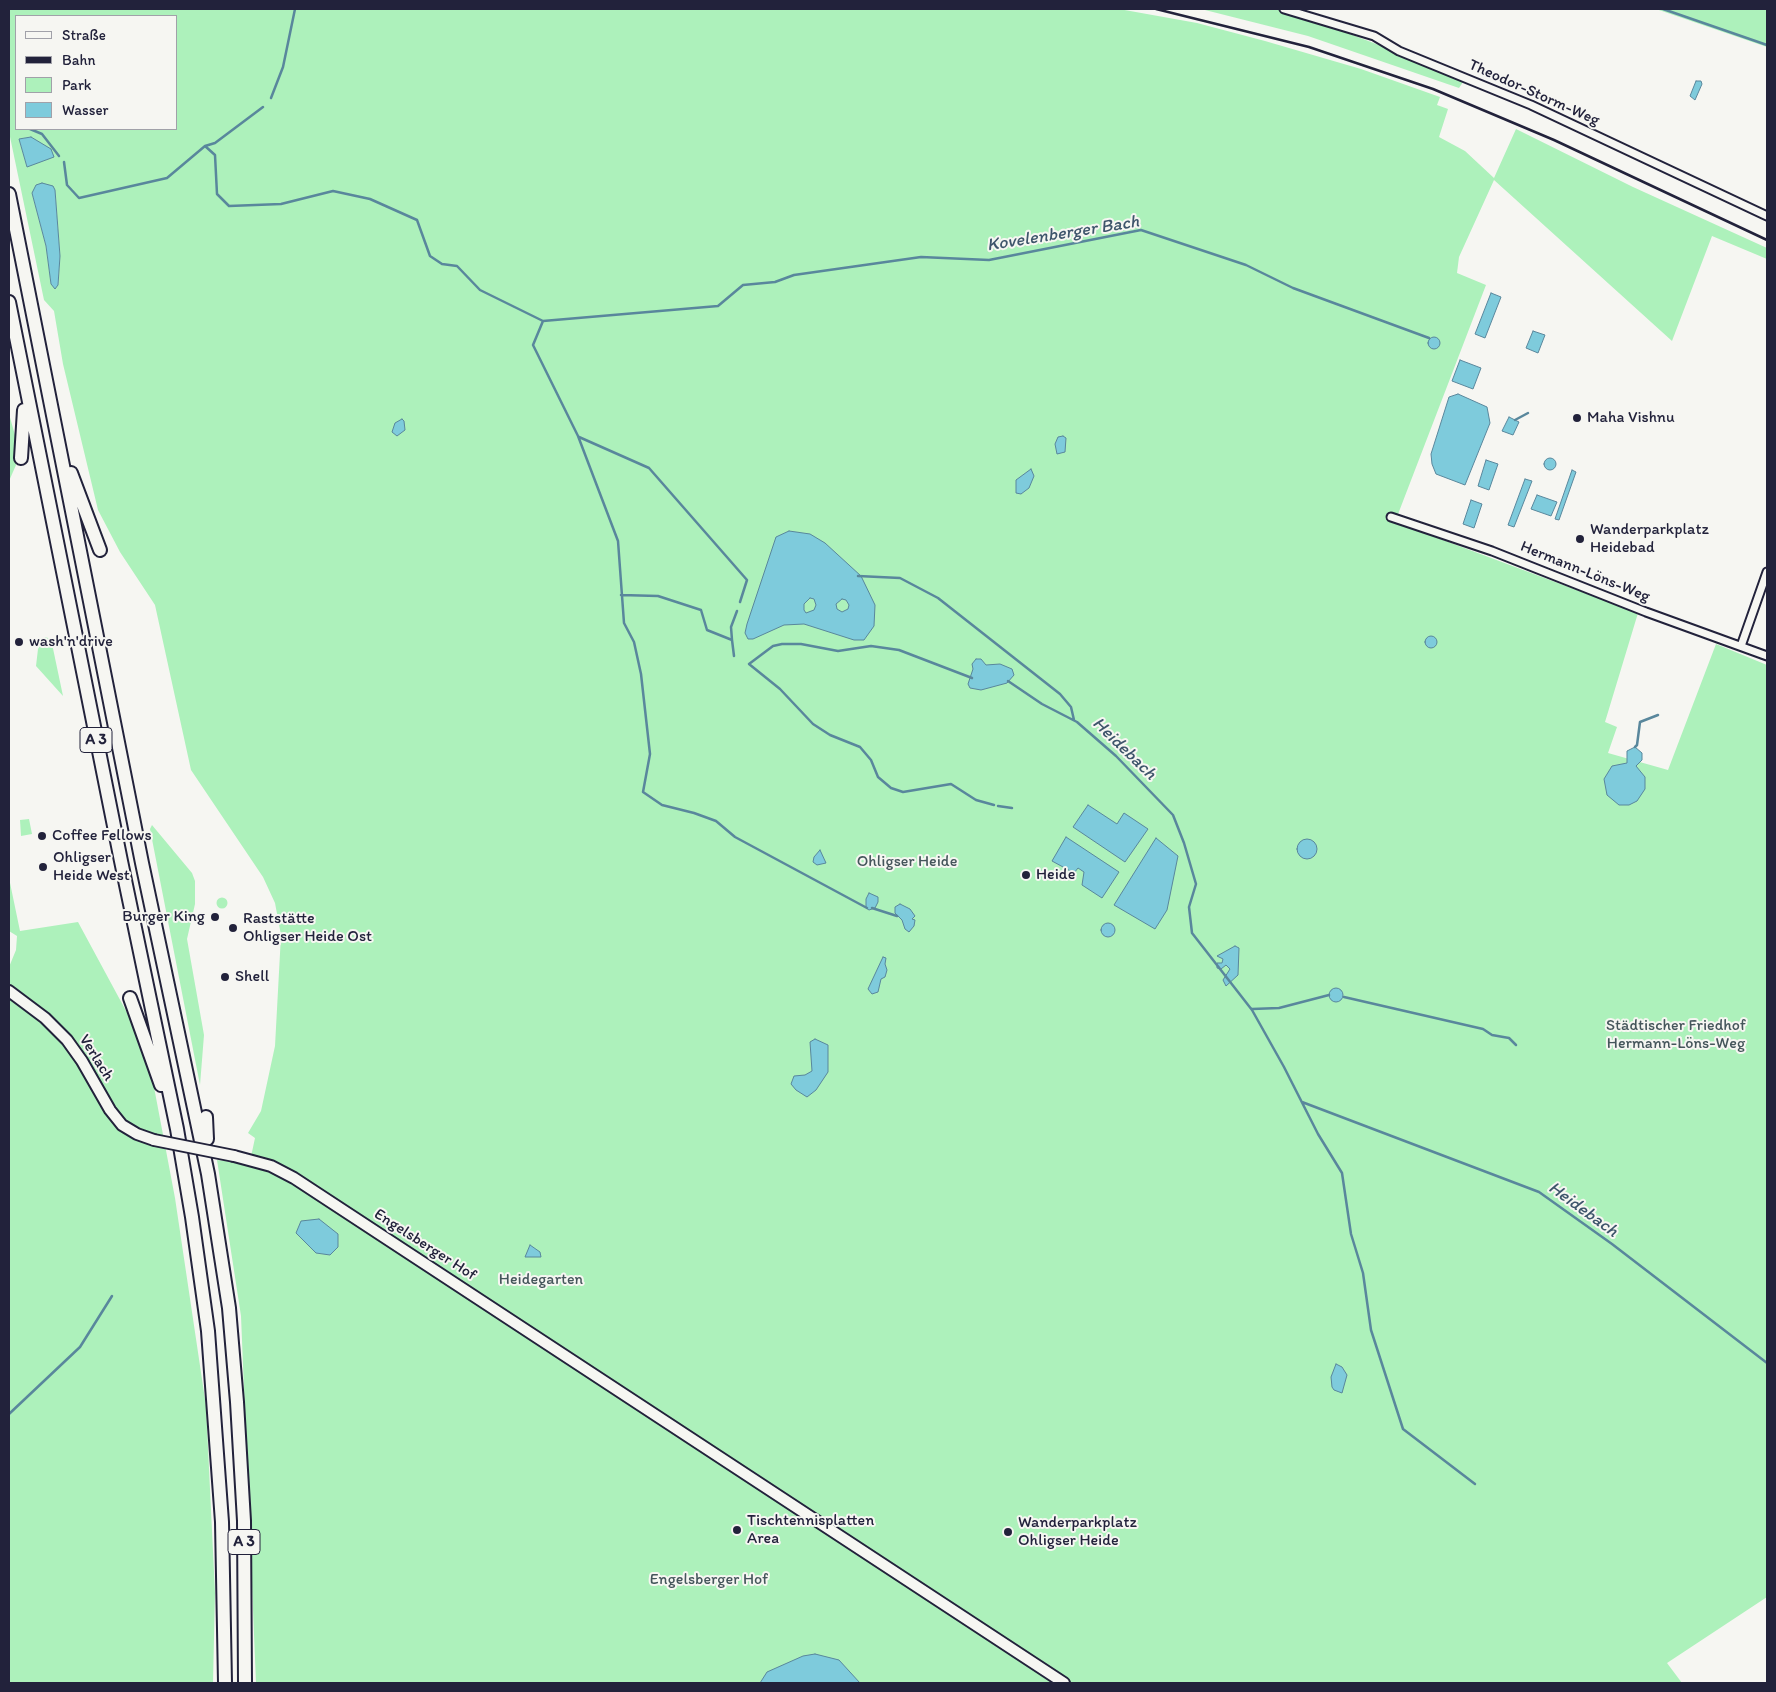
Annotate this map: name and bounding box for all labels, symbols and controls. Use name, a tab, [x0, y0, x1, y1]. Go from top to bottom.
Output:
legend	[15, 15, 178, 130]
text: Straße	[62, 26, 106, 44]
text: Bahn	[62, 51, 96, 69]
street label: Theodor-Storm-Weg	[1466, 55, 1602, 131]
text: Park	[62, 76, 92, 94]
text: Wasser	[62, 101, 109, 119]
water label: Kovelenberger Bach	[985, 211, 1141, 257]
place label: Maha Vishnu	[1587, 408, 1675, 428]
marker: Maha Vishnu	[1571, 412, 1583, 424]
place label: Wanderparkplatz Heidebad	[1590, 520, 1709, 558]
marker: Wanderparkplatz Heidebad	[1574, 533, 1586, 545]
street label: Hermann-Löns-Weg	[1517, 537, 1653, 607]
place label: wash'n'drive	[29, 632, 113, 652]
marker: wash'n'drive	[13, 636, 25, 648]
water label: Heidebach	[1087, 713, 1161, 785]
road number: A 3	[80, 728, 112, 752]
place label: Coffee Fellows	[52, 826, 152, 846]
marker: Coffee Fellows	[36, 830, 48, 842]
place label: Ohligser Heide West	[53, 848, 130, 886]
park label: Ohligser Heide	[857, 852, 957, 872]
marker: Ohligser Heide West	[37, 861, 49, 873]
place label: Heide	[1036, 865, 1075, 885]
marker: Heide	[1020, 869, 1032, 881]
place label: Burger King	[122, 907, 205, 927]
place label: Raststätte Ohligser Heide Ost	[243, 909, 372, 947]
marker: Burger King	[209, 911, 221, 923]
marker: Raststätte Ohligser Heide Ost	[227, 922, 239, 934]
place label: Shell	[235, 967, 269, 987]
marker: Shell	[219, 971, 231, 983]
park label: Städtischer Friedhof Hermann-Löns-Weg	[1606, 1016, 1746, 1054]
street label: Verlach	[74, 1031, 118, 1085]
water label: Heidebach	[1544, 1177, 1622, 1243]
street label: Engelsberger Hof	[370, 1205, 480, 1285]
park label: Heidegarten	[499, 1270, 583, 1290]
place label: Tischtennisplatten Area	[747, 1511, 874, 1549]
place label: Wanderparkplatz Ohligser Heide	[1018, 1513, 1137, 1551]
marker: Tischtennisplatten Area	[731, 1524, 743, 1536]
marker: Wanderparkplatz Ohligser Heide	[1002, 1526, 1014, 1538]
road number: A 3	[228, 1530, 260, 1554]
park label: Engelsberger Hof	[650, 1570, 768, 1590]

